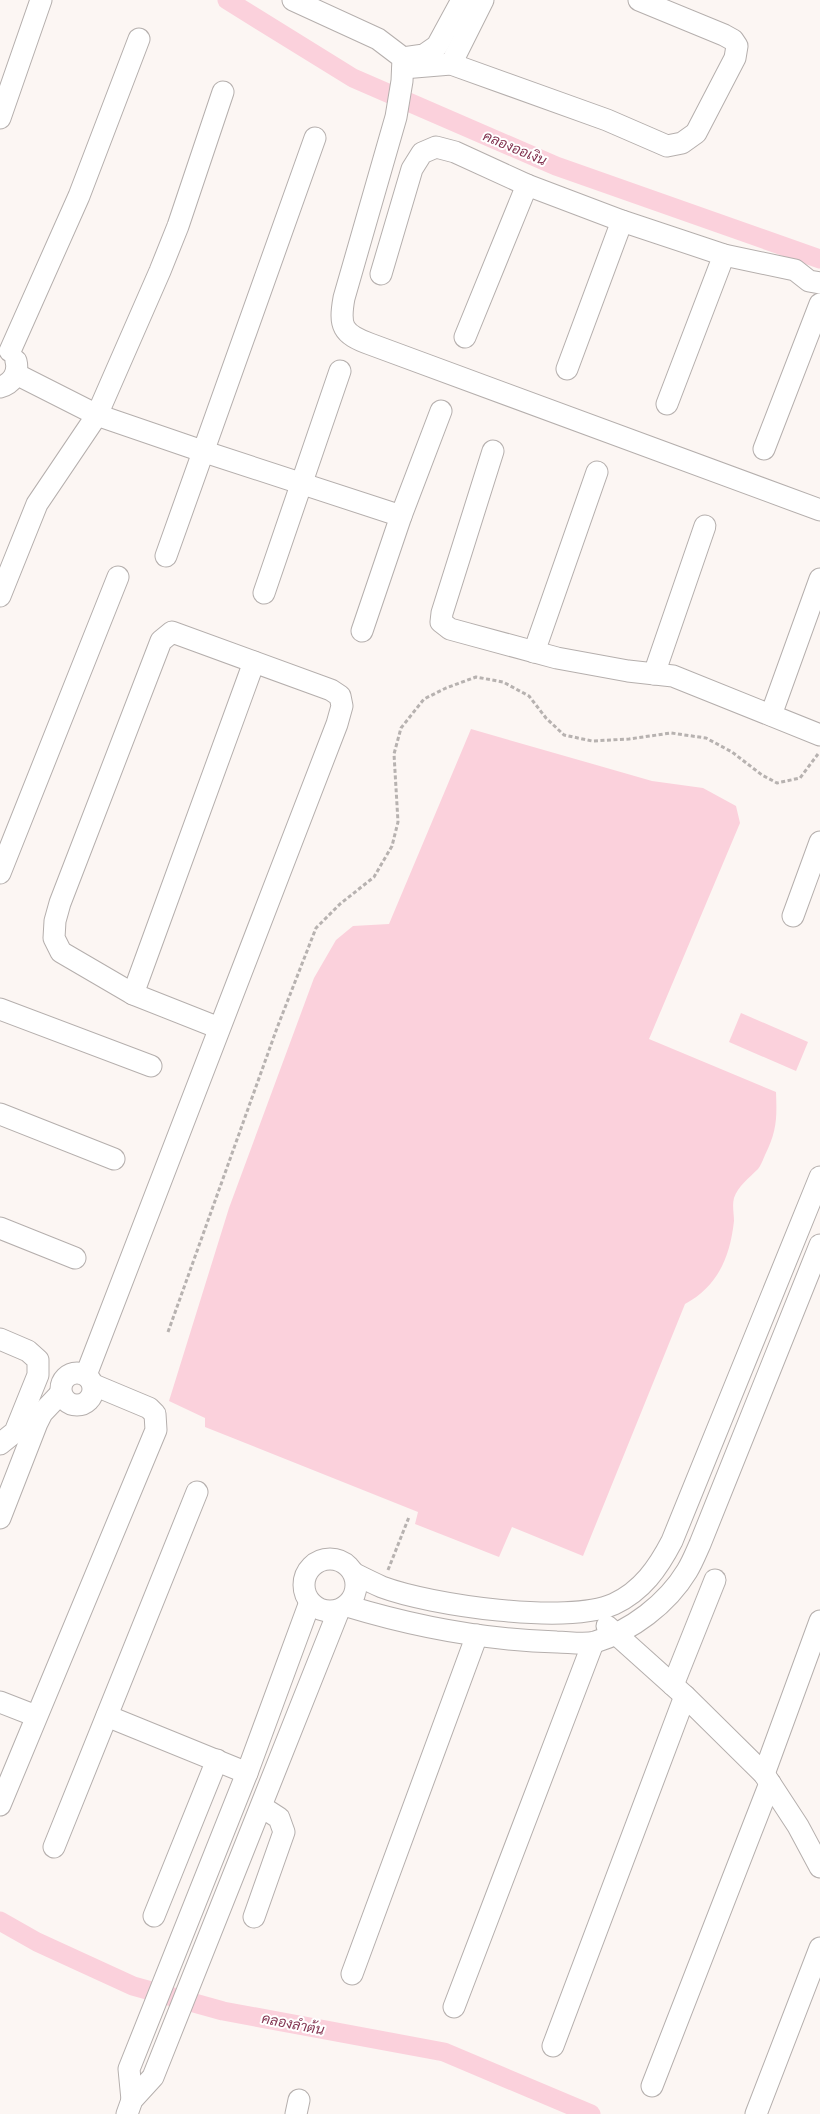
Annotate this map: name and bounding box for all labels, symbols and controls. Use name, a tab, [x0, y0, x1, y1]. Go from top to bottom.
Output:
water label: คลองออเงิน	[481, 128, 549, 169]
water label: คลองลำต้น	[260, 2010, 326, 2038]

